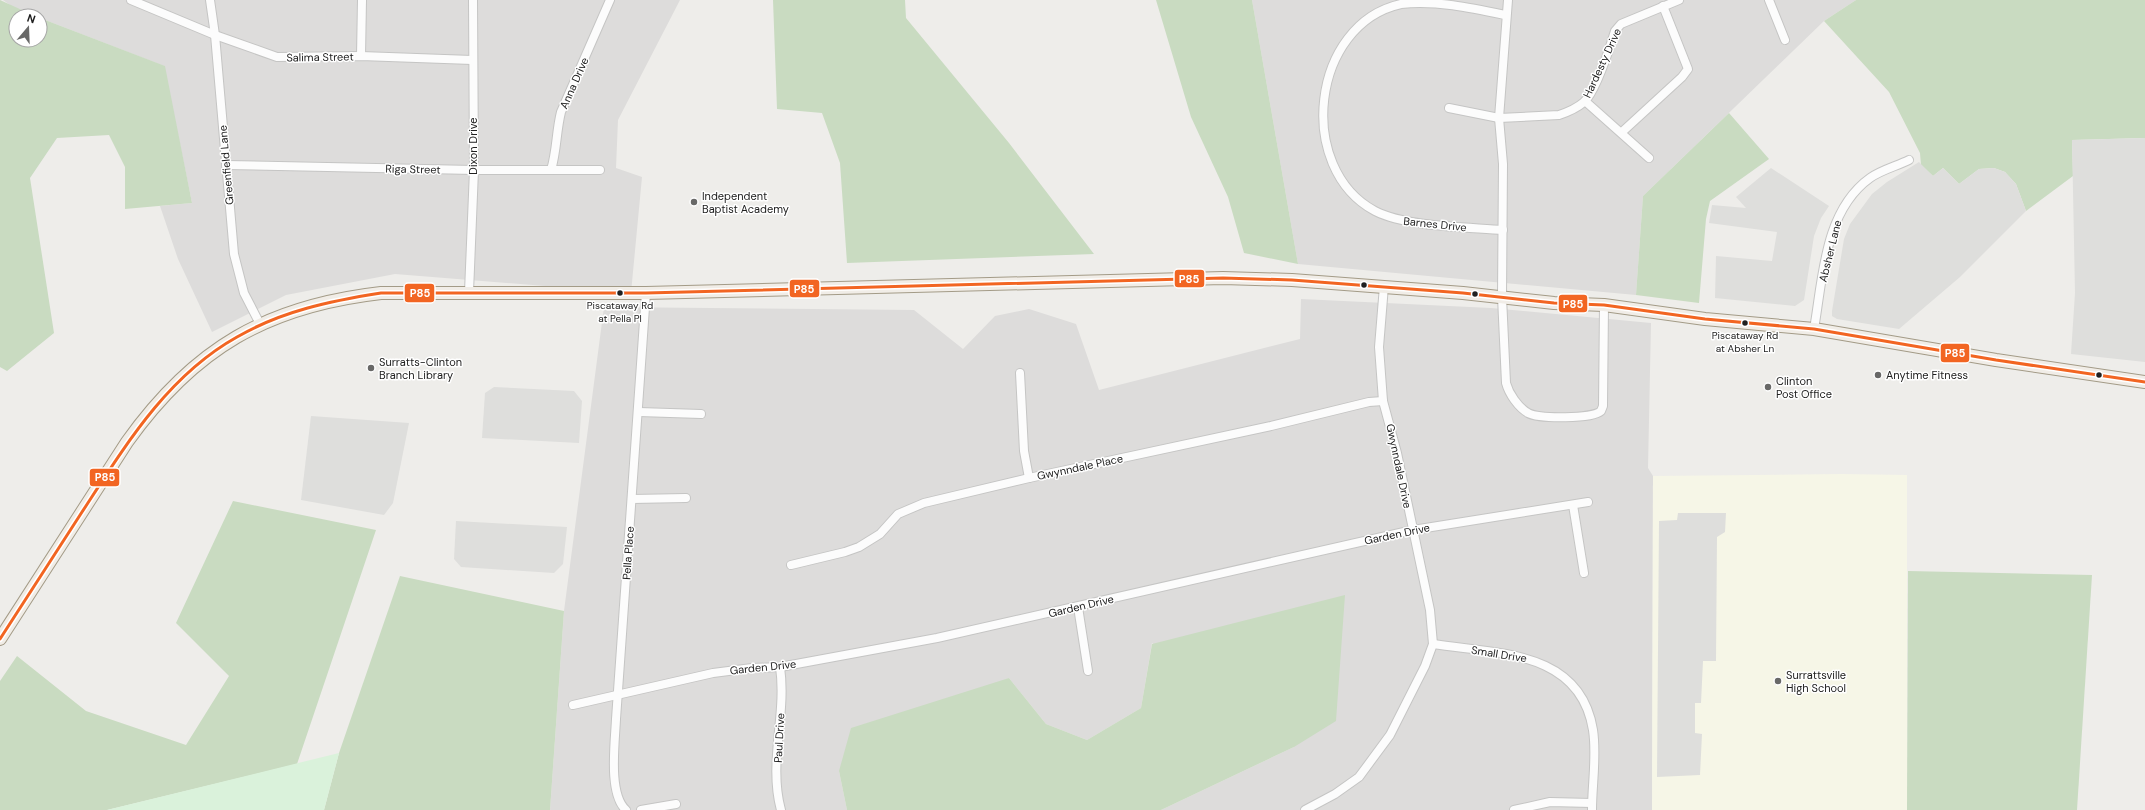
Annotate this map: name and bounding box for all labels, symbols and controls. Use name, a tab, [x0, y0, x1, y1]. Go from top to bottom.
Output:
north arrow	[8, 8, 48, 48]
text: N	[25, 11, 37, 26]
street label: Hardesty Drive	[1580, 26, 1624, 100]
street label: Salima Street	[286, 49, 354, 65]
street label: Anna Drive	[556, 55, 592, 111]
street label: Dixon Drive	[466, 117, 480, 175]
street label: Greenfield Lane	[216, 125, 236, 205]
street label: Riga Street	[385, 162, 441, 176]
place label: Independent Baptist Academy	[702, 189, 789, 216]
marker: Independent Baptist Academy	[689, 197, 699, 207]
street label: Barnes Drive	[1403, 214, 1467, 234]
street label: Absher Lane	[1816, 218, 1844, 284]
line badge: P85	[1174, 269, 1205, 288]
text: P85	[1179, 272, 1199, 286]
line badge: P85	[789, 279, 820, 298]
unlabelled marker	[1359, 280, 1369, 290]
text: P85	[794, 282, 814, 296]
line badge: P85	[404, 283, 435, 303]
text: P85	[410, 286, 430, 300]
marker: Piscataway Rd at Pella Pl	[615, 288, 625, 298]
unlabelled marker	[1470, 289, 1480, 299]
line badge: P85	[1558, 294, 1588, 313]
text: P85	[1563, 297, 1583, 311]
place label: Piscataway Rd at Pella Pl	[587, 299, 653, 325]
marker: Piscataway Rd at Absher Ln	[1740, 318, 1750, 328]
place label: Piscataway Rd at Absher Ln	[1712, 329, 1778, 355]
line badge: P85	[1940, 343, 1970, 363]
text: P85	[1945, 346, 1965, 360]
place label: Surratts-Clinton Branch Library	[379, 355, 462, 382]
marker: Surratts-Clinton Branch Library	[366, 363, 376, 373]
place label: Anytime Fitness	[1886, 368, 1968, 382]
marker: Anytime Fitness	[1873, 370, 1883, 380]
unlabelled marker	[2094, 370, 2104, 380]
place label: Clinton Post Office	[1776, 374, 1832, 401]
marker: Clinton Post Office	[1763, 382, 1773, 392]
street label: Gwynndale Drive	[1383, 422, 1415, 510]
street label: Gwynndale Place	[1036, 451, 1124, 483]
line badge: P85	[89, 468, 120, 487]
text: P85	[95, 470, 115, 484]
street label: Garden Drive	[1363, 520, 1431, 548]
street label: Pella Place	[619, 526, 637, 580]
street label: Garden Drive	[1047, 592, 1115, 620]
street label: Small Drive	[1470, 643, 1528, 665]
street label: Garden Drive	[729, 657, 797, 677]
place label: Surrattsville High School	[1786, 668, 1846, 695]
marker: Surrattsville High School	[1773, 676, 1783, 686]
street label: Paul Drive	[771, 713, 787, 763]

